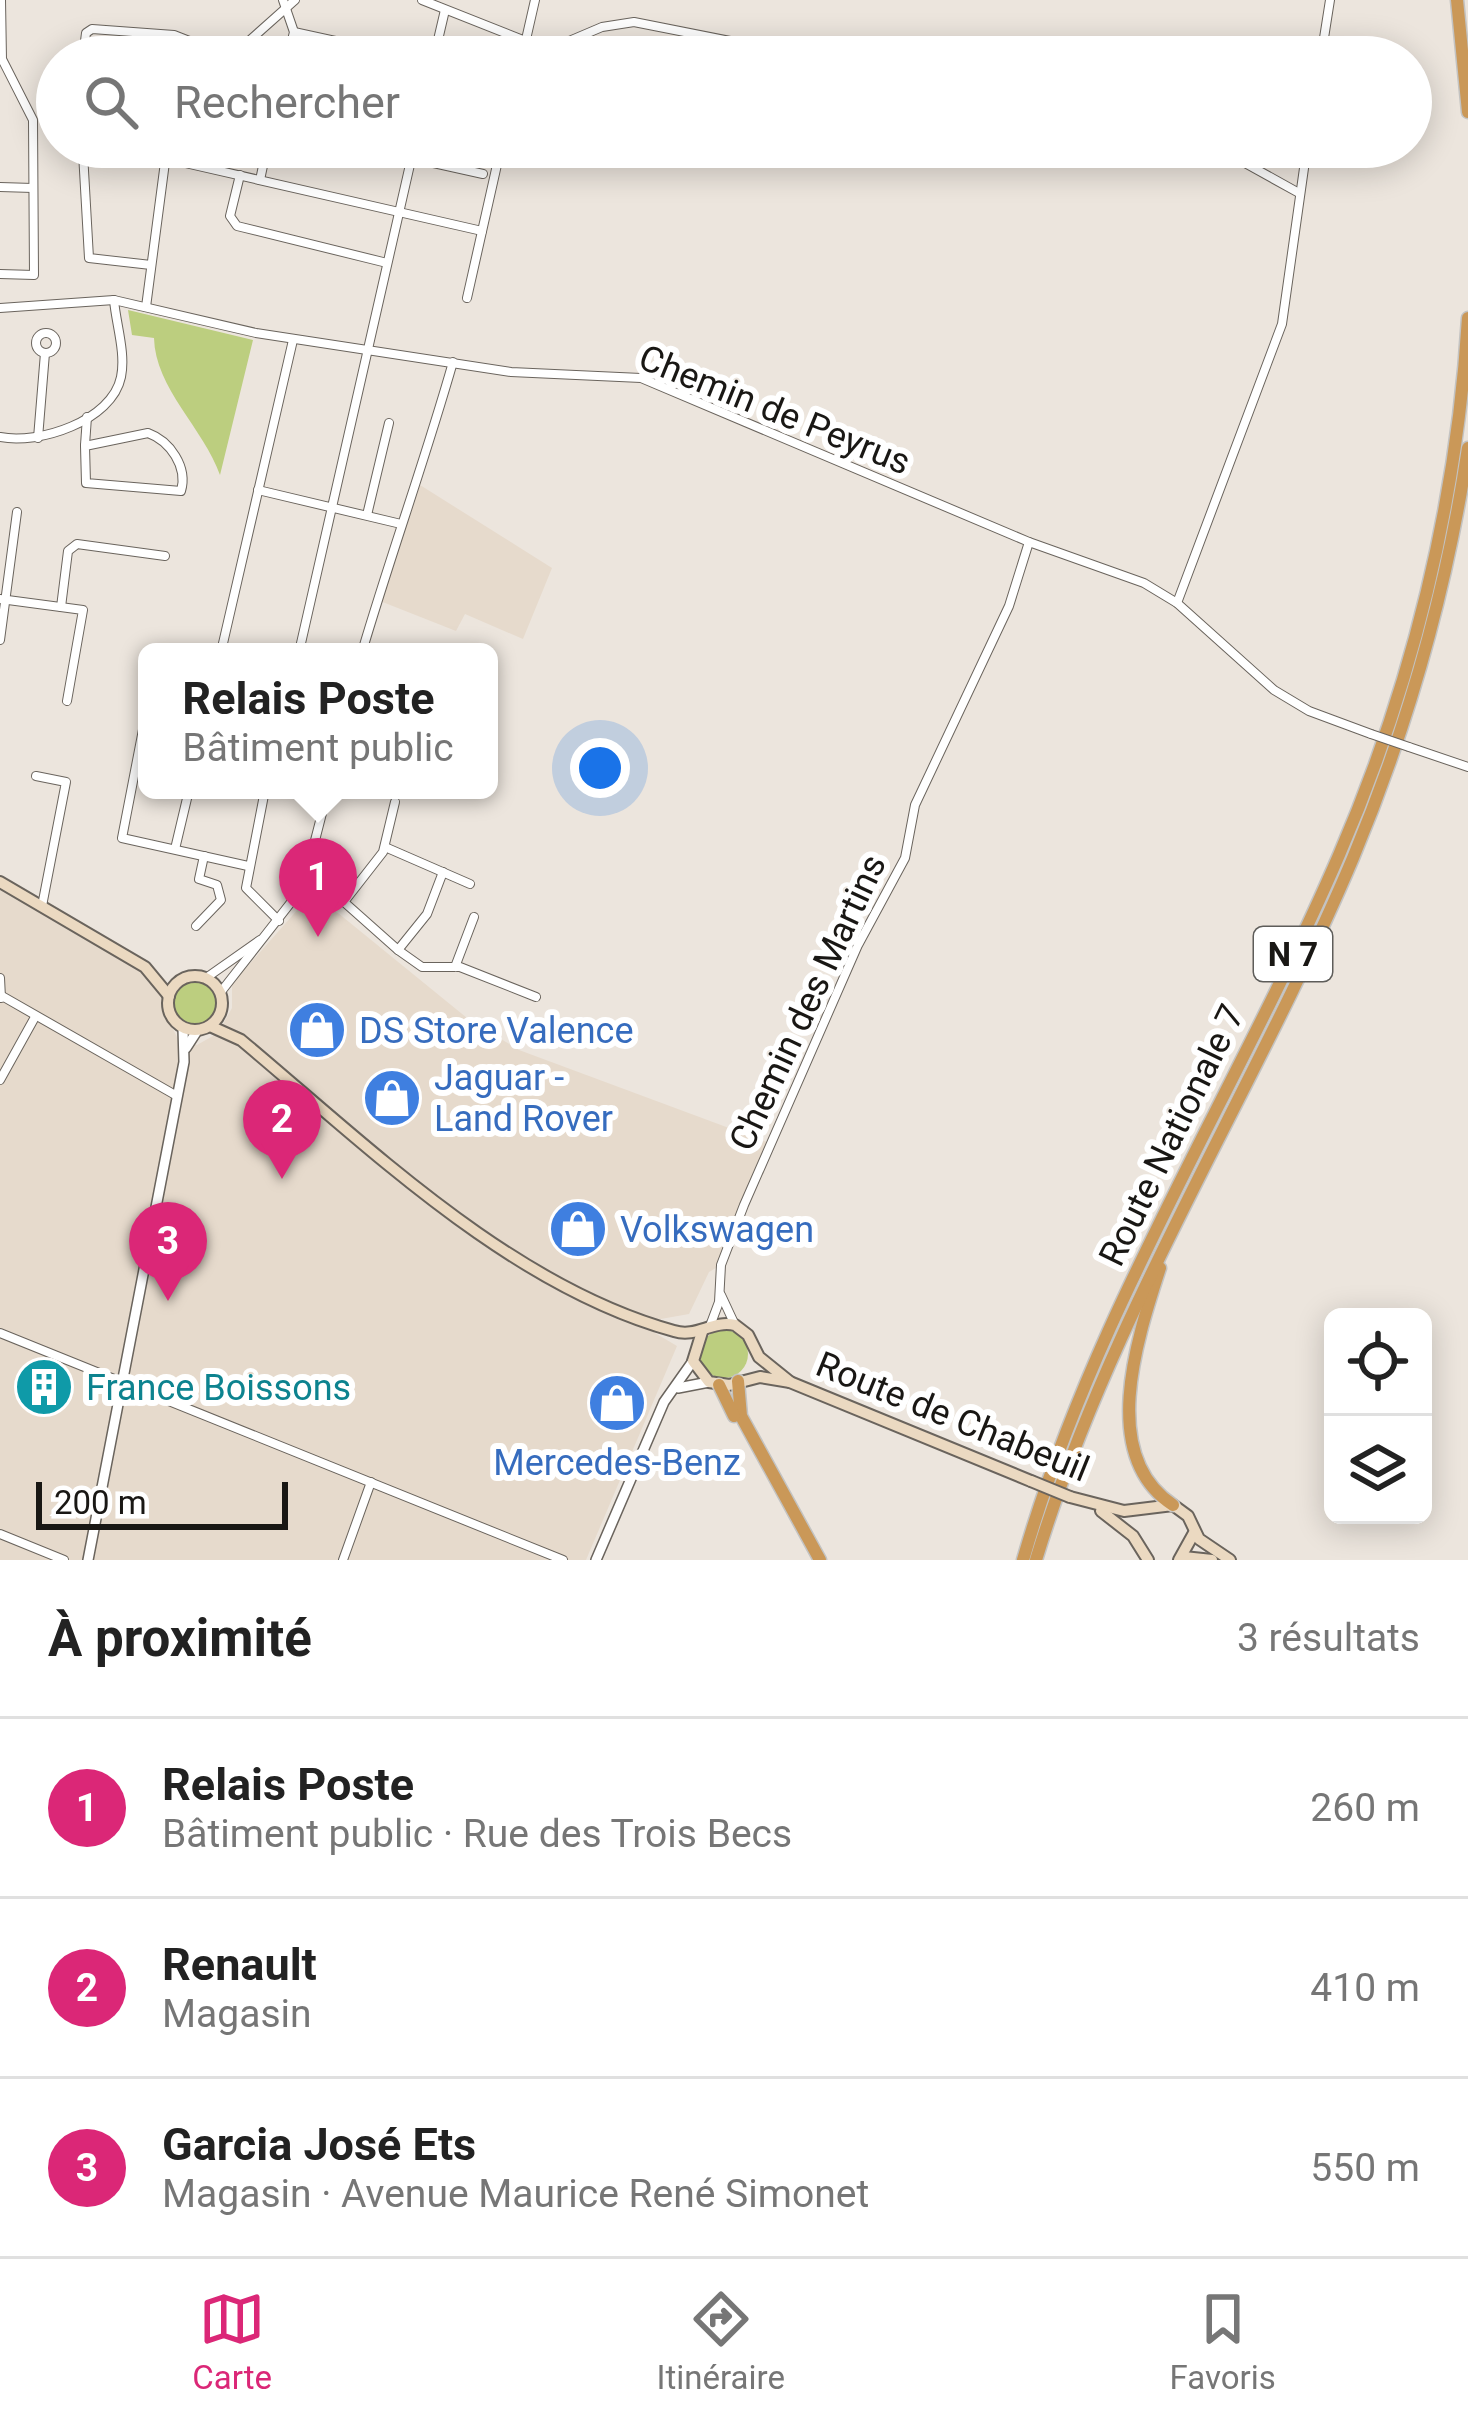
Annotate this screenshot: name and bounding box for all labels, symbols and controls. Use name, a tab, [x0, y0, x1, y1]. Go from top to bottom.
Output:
search box	[36, 36, 1432, 168]
icon: search	[78, 69, 144, 135]
text: Rechercher	[174, 76, 400, 129]
street label: Chemin de Peyrus	[633, 336, 916, 483]
popup	[138, 643, 498, 799]
text: Relais Poste	[182, 672, 434, 725]
text: Bâtiment public	[182, 725, 454, 771]
your location	[570, 738, 630, 798]
pin: 1	[279, 838, 357, 937]
street label: Chemin des Martins	[721, 848, 895, 1157]
road number: N 7	[1254, 927, 1332, 981]
street label: Route Nationale 7	[1091, 998, 1253, 1273]
shop icon: DS Store Valence	[286, 999, 348, 1061]
place label: DS Store Valence	[359, 1010, 634, 1052]
place label: Jaguar - Land Rover	[434, 1057, 613, 1140]
shop icon: Jaguar - Land Rover	[361, 1067, 423, 1129]
pin: 2	[243, 1080, 321, 1179]
shop icon: Volkswagen	[547, 1198, 609, 1260]
pin: 3	[129, 1202, 207, 1301]
place label: Volkswagen	[620, 1209, 814, 1251]
map controls	[1324, 1308, 1432, 1524]
button: locate	[1324, 1308, 1432, 1416]
street label: Route de Chabeuil	[810, 1343, 1095, 1491]
building icon: France Boissons	[13, 1356, 75, 1418]
place label: France Boissons	[86, 1367, 351, 1409]
shop icon: Mercedes-Benz	[586, 1372, 648, 1434]
button: layers	[1324, 1416, 1432, 1524]
place label: Mercedes-Benz	[493, 1442, 741, 1484]
scale bar	[36, 1476, 288, 1529]
text: 200 m	[54, 1483, 147, 1522]
text: À proximité	[48, 1609, 312, 1668]
text: 3 résultats	[1237, 1615, 1420, 1661]
text: Relais Poste	[162, 1758, 414, 1811]
text: 1	[76, 1785, 98, 1831]
text: 260 m	[1310, 1785, 1420, 1831]
text: Bâtiment public · Rue des Trois Becs	[162, 1811, 792, 1857]
text: Renault	[162, 1938, 317, 1991]
text: 2	[76, 1965, 98, 2011]
text: 410 m	[1310, 1965, 1420, 2011]
text: Magasin	[162, 1991, 312, 2037]
text: Garcia José Ets	[162, 2118, 476, 2171]
text: 3	[76, 2145, 98, 2191]
text: 550 m	[1310, 2145, 1420, 2191]
text: Magasin · Avenue Maurice René Simonet	[162, 2171, 869, 2217]
tab: Carte	[192, 2286, 272, 2397]
tab: Itinéraire	[657, 2286, 785, 2397]
tab: Favoris	[1170, 2286, 1276, 2397]

